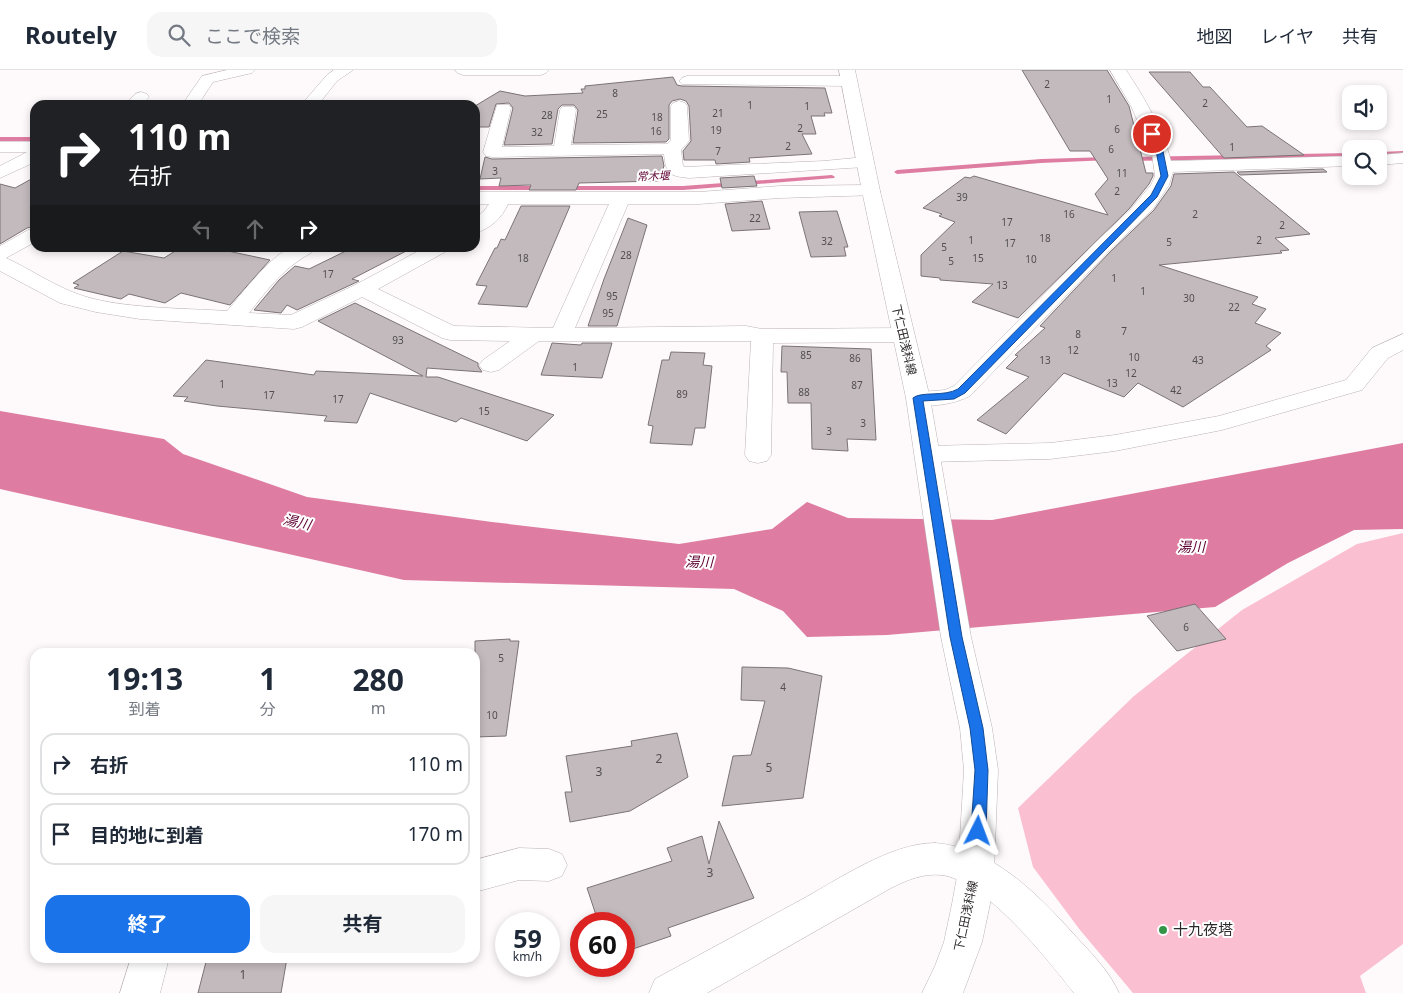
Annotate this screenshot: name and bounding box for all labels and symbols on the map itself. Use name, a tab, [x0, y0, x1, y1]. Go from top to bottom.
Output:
house number: 2	[1044, 77, 1050, 91]
house number: 8	[612, 86, 618, 100]
house number: 1	[1106, 92, 1112, 106]
house number: 2	[1202, 96, 1208, 110]
house number: 1	[747, 98, 753, 112]
house number: 1	[804, 99, 810, 113]
house number: 21	[712, 106, 724, 120]
house number: 25	[596, 107, 608, 121]
house number: 28	[541, 108, 553, 122]
house number: 18	[651, 110, 663, 124]
pin	[1131, 113, 1173, 155]
house number: 2	[797, 121, 803, 135]
house number: 6	[1114, 122, 1120, 136]
house number: 19	[710, 123, 722, 137]
house number: 16	[650, 124, 662, 138]
house number: 32	[531, 125, 543, 139]
house number: 2	[785, 139, 791, 153]
house number: 1	[1229, 140, 1235, 154]
house number: 6	[1108, 142, 1114, 156]
house number: 7	[715, 144, 721, 158]
house number: 3	[492, 164, 498, 178]
house number: 11	[1116, 166, 1128, 180]
water label: 常木堰	[636, 167, 672, 184]
house number: 2	[1114, 184, 1120, 198]
house number: 39	[956, 190, 968, 204]
house number: 16	[1063, 207, 1075, 221]
house number: 2	[1192, 207, 1198, 221]
house number: 22	[749, 211, 761, 225]
house number: 17	[1001, 215, 1013, 229]
house number: 2	[1279, 218, 1285, 232]
house number: 18	[1039, 231, 1051, 245]
house number: 1	[968, 233, 974, 247]
house number: 2	[1256, 233, 1262, 247]
house number: 32	[821, 234, 833, 248]
house number: 5	[1166, 235, 1172, 249]
house number: 17	[1004, 236, 1016, 250]
house number: 5	[941, 240, 947, 254]
house number: 28	[620, 248, 632, 262]
house number: 18	[517, 251, 529, 265]
house number: 15	[972, 251, 984, 265]
house number: 10	[1025, 252, 1037, 266]
house number: 5	[948, 254, 954, 268]
house number: 17	[322, 267, 334, 281]
house number: 1	[1111, 271, 1117, 285]
house number: 13	[996, 278, 1008, 292]
house number: 1	[1140, 284, 1146, 298]
house number: 95	[606, 289, 618, 303]
house number: 30	[1183, 291, 1195, 305]
house number: 22	[1228, 300, 1240, 314]
street label: 下仁田浅科線	[888, 303, 921, 377]
house number: 95	[602, 306, 614, 320]
house number: 7	[1121, 324, 1127, 338]
house number: 8	[1075, 327, 1081, 341]
house number: 93	[392, 333, 404, 347]
house number: 12	[1067, 343, 1079, 357]
house number: 85	[800, 348, 812, 362]
house number: 10	[1128, 350, 1140, 364]
house number: 86	[849, 351, 861, 365]
house number: 13	[1039, 353, 1051, 367]
house number: 43	[1192, 353, 1204, 367]
house number: 1	[572, 360, 578, 374]
house number: 12	[1125, 366, 1137, 380]
house number: 13	[1106, 376, 1118, 390]
house number: 1	[219, 377, 225, 391]
house number: 87	[851, 378, 863, 392]
house number: 42	[1170, 383, 1182, 397]
house number: 88	[798, 385, 810, 399]
house number: 89	[676, 387, 688, 401]
house number: 17	[263, 388, 275, 402]
house number: 17	[332, 392, 344, 406]
house number: 15	[478, 404, 490, 418]
house number: 3	[860, 416, 866, 430]
house number: 3	[826, 424, 832, 438]
water label: 湯川	[281, 509, 315, 534]
water label: 湯川	[1177, 537, 1207, 556]
water label: 湯川	[685, 552, 715, 571]
house number: 6	[1183, 620, 1189, 634]
house number: 5	[498, 651, 504, 665]
house number: 4	[780, 680, 786, 694]
house number: 10	[486, 708, 498, 722]
house number: 2	[656, 750, 663, 767]
house number: 5	[766, 759, 773, 776]
house number: 3	[596, 763, 603, 780]
position arrow	[951, 804, 1003, 856]
house number: 3	[707, 864, 714, 881]
street label: 下仁田浅科線	[950, 879, 981, 953]
speed limit sign: 60	[570, 912, 635, 977]
place label: 十九夜塔	[1173, 919, 1233, 939]
marker: 十九夜塔	[1157, 924, 1169, 936]
house number: 1	[240, 966, 246, 983]

